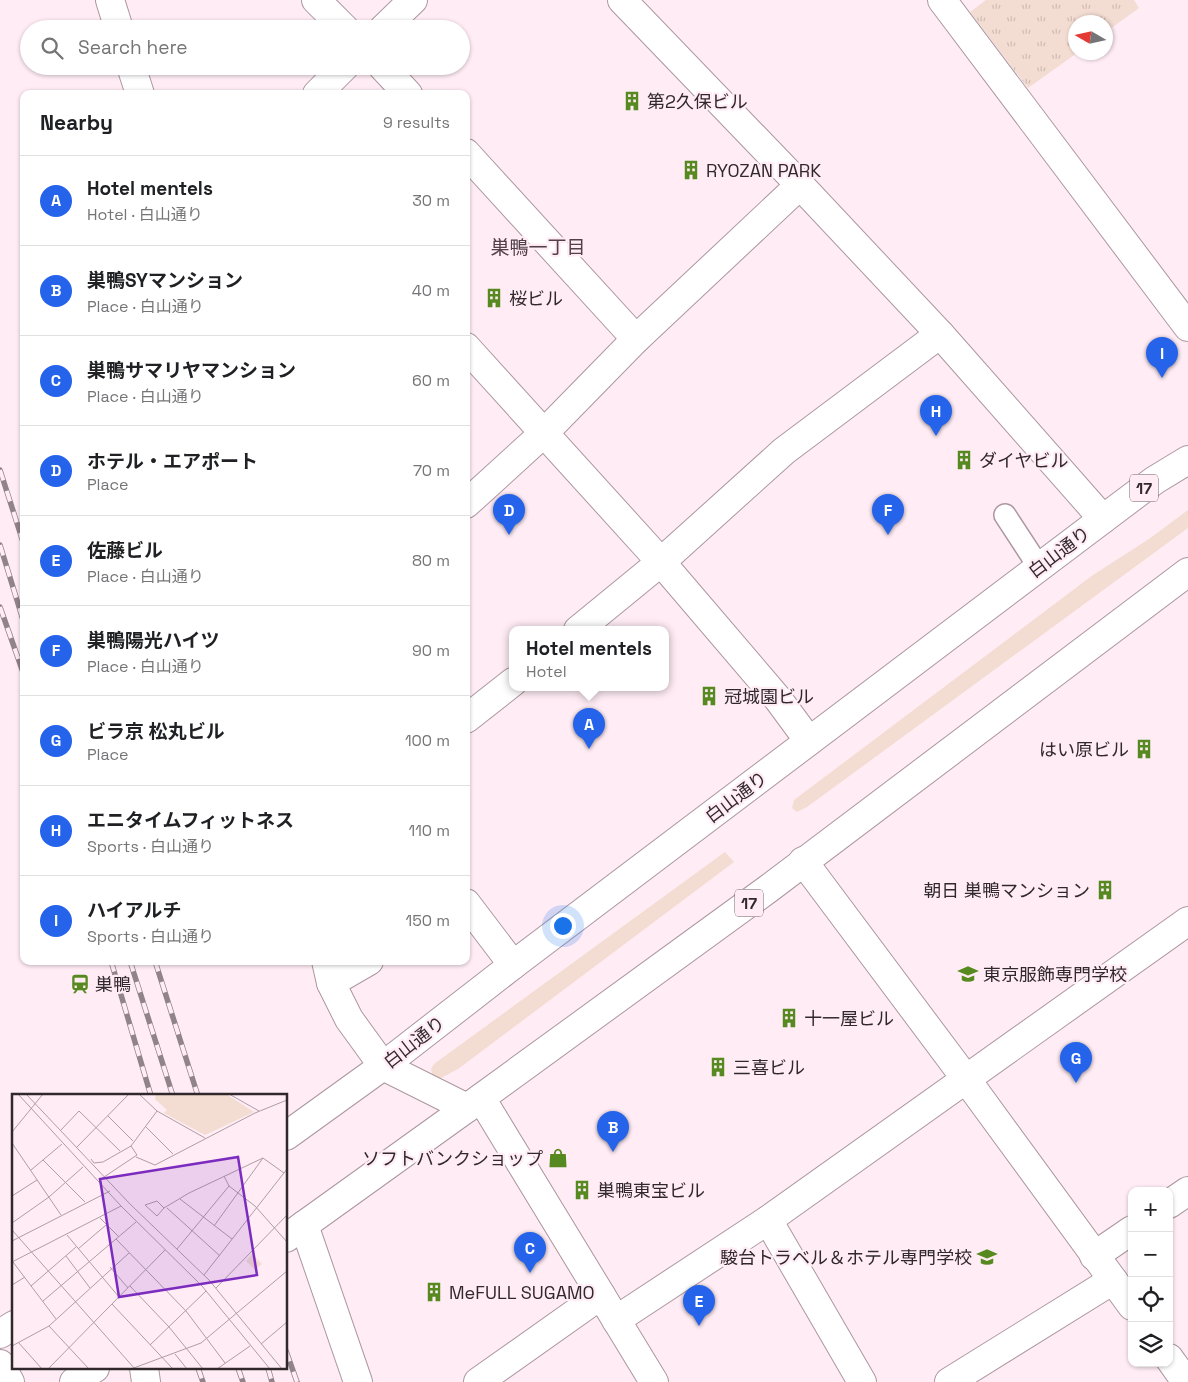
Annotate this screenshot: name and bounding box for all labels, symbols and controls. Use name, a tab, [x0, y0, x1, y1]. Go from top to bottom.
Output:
north arrow	[1068, 15, 1113, 60]
search box	[20, 20, 470, 75]
icon: search	[38, 34, 66, 62]
text: Search here	[78, 35, 188, 60]
building icon: 第2久保ビル	[621, 90, 643, 112]
place label: 第2久保ビル	[647, 90, 748, 113]
text: Nearby	[40, 109, 113, 136]
text: 9 results	[383, 112, 450, 133]
building icon: RYOZAN PARK	[680, 159, 702, 181]
place label: RYOZAN PARK	[706, 159, 821, 182]
text: Hotel mentels	[87, 176, 213, 201]
text: A	[51, 190, 61, 211]
text: 30 m	[412, 190, 450, 211]
text: Hotel · 白山通り	[87, 204, 203, 225]
district label: 巣鴨一丁目	[490, 235, 586, 260]
text: 巣鴨SYマンション	[87, 268, 243, 293]
text: B	[51, 280, 61, 301]
text: 40 m	[412, 280, 450, 301]
building icon: 桜ビル	[483, 287, 505, 309]
place label: 桜ビル	[509, 287, 563, 310]
text: Place · 白山通り	[87, 296, 204, 317]
pin: I	[1146, 337, 1178, 378]
text: 巣鴨サマリヤマンション	[87, 358, 296, 383]
text: C	[51, 370, 61, 391]
text: 60 m	[412, 370, 450, 391]
text: Place · 白山通り	[87, 386, 204, 407]
pin: H	[920, 395, 952, 436]
text: ホテル・エアポート	[87, 449, 258, 474]
building icon: ダイヤビル	[953, 449, 975, 471]
place label: ダイヤビル	[979, 449, 1068, 472]
text: D	[51, 460, 61, 481]
text: 70 m	[413, 460, 450, 481]
text: Place	[87, 474, 129, 495]
road number: 17	[1130, 474, 1158, 502]
pin: D	[493, 494, 525, 535]
pin: F	[872, 494, 904, 535]
street label: 白山通り	[1023, 521, 1095, 583]
text: 佐藤ビル	[87, 538, 163, 563]
text: E	[52, 550, 60, 571]
text: 80 m	[412, 550, 450, 571]
text: Place · 白山通り	[87, 566, 204, 587]
popup	[509, 626, 669, 691]
text: 巣鴨陽光ハイツ	[87, 628, 220, 653]
text: Hotel mentels	[526, 636, 652, 661]
text: F	[52, 640, 60, 661]
text: 90 m	[412, 640, 450, 661]
text: Place · 白山通り	[87, 656, 204, 677]
text: Hotel	[526, 661, 567, 682]
building icon: 冠城園ビル	[698, 685, 720, 707]
place label: 冠城園ビル	[724, 685, 814, 708]
pin: A	[573, 708, 605, 749]
text: ビラ京 松丸ビル	[87, 719, 225, 744]
text: G	[51, 730, 61, 751]
text: 100 m	[405, 730, 450, 751]
place label: はい原ビル	[1039, 738, 1129, 761]
building icon: はい原ビル	[1133, 738, 1155, 760]
text: Place	[87, 744, 129, 765]
street label: 白山通り	[700, 766, 772, 828]
text: エニタイムフィットネス	[87, 808, 294, 833]
text: H	[51, 820, 61, 841]
text: 110 m	[408, 820, 450, 841]
text: Sports · 白山通り	[87, 836, 214, 857]
place label: 朝日 巣鴨マンション	[923, 879, 1090, 902]
building icon: 朝日 巣鴨マンション	[1094, 879, 1116, 901]
road number: 17	[735, 890, 763, 916]
text: ハイアルチ	[87, 898, 181, 923]
text: I	[54, 910, 58, 931]
text: 150 m	[406, 910, 450, 931]
your location	[550, 913, 576, 939]
text: Sports · 白山通り	[87, 926, 214, 947]
school or university icon: 東京服飾専門学校	[957, 963, 979, 985]
place label: 東京服飾専門学校	[983, 963, 1127, 986]
station icon: 巣鴨	[69, 973, 91, 995]
place label: 巣鴨	[95, 973, 131, 996]
building icon: 十一屋ビル	[778, 1007, 800, 1029]
place label: 十一屋ビル	[804, 1007, 894, 1030]
street label: 白山通り	[379, 1011, 449, 1073]
pin: G	[1060, 1042, 1092, 1083]
building icon: 三喜ビル	[707, 1056, 729, 1078]
place label: 三喜ビル	[733, 1056, 805, 1079]
inset map	[12, 1094, 288, 1370]
pin: B	[597, 1111, 629, 1152]
place label: ソフトバンクショップ	[362, 1147, 543, 1170]
shop icon: ソフトバンクショップ	[547, 1147, 569, 1169]
building icon: 巣鴨東宝ビル	[571, 1179, 593, 1201]
place label: 巣鴨東宝ビル	[597, 1179, 705, 1202]
map controls	[1128, 1187, 1173, 1367]
button: +	[1128, 1187, 1173, 1232]
pin: C	[514, 1232, 546, 1273]
button: −	[1128, 1232, 1173, 1277]
place label: 駿台トラベル＆ホテル専門学校	[720, 1246, 972, 1269]
school or university icon: 駿台トラベル＆ホテル専門学校	[976, 1246, 998, 1268]
button: locate	[1128, 1277, 1173, 1322]
building icon: MeFULL SUGAMO	[423, 1281, 445, 1303]
place label: MeFULL SUGAMO	[449, 1281, 595, 1304]
pin: E	[683, 1285, 715, 1326]
button: layers	[1128, 1322, 1173, 1367]

